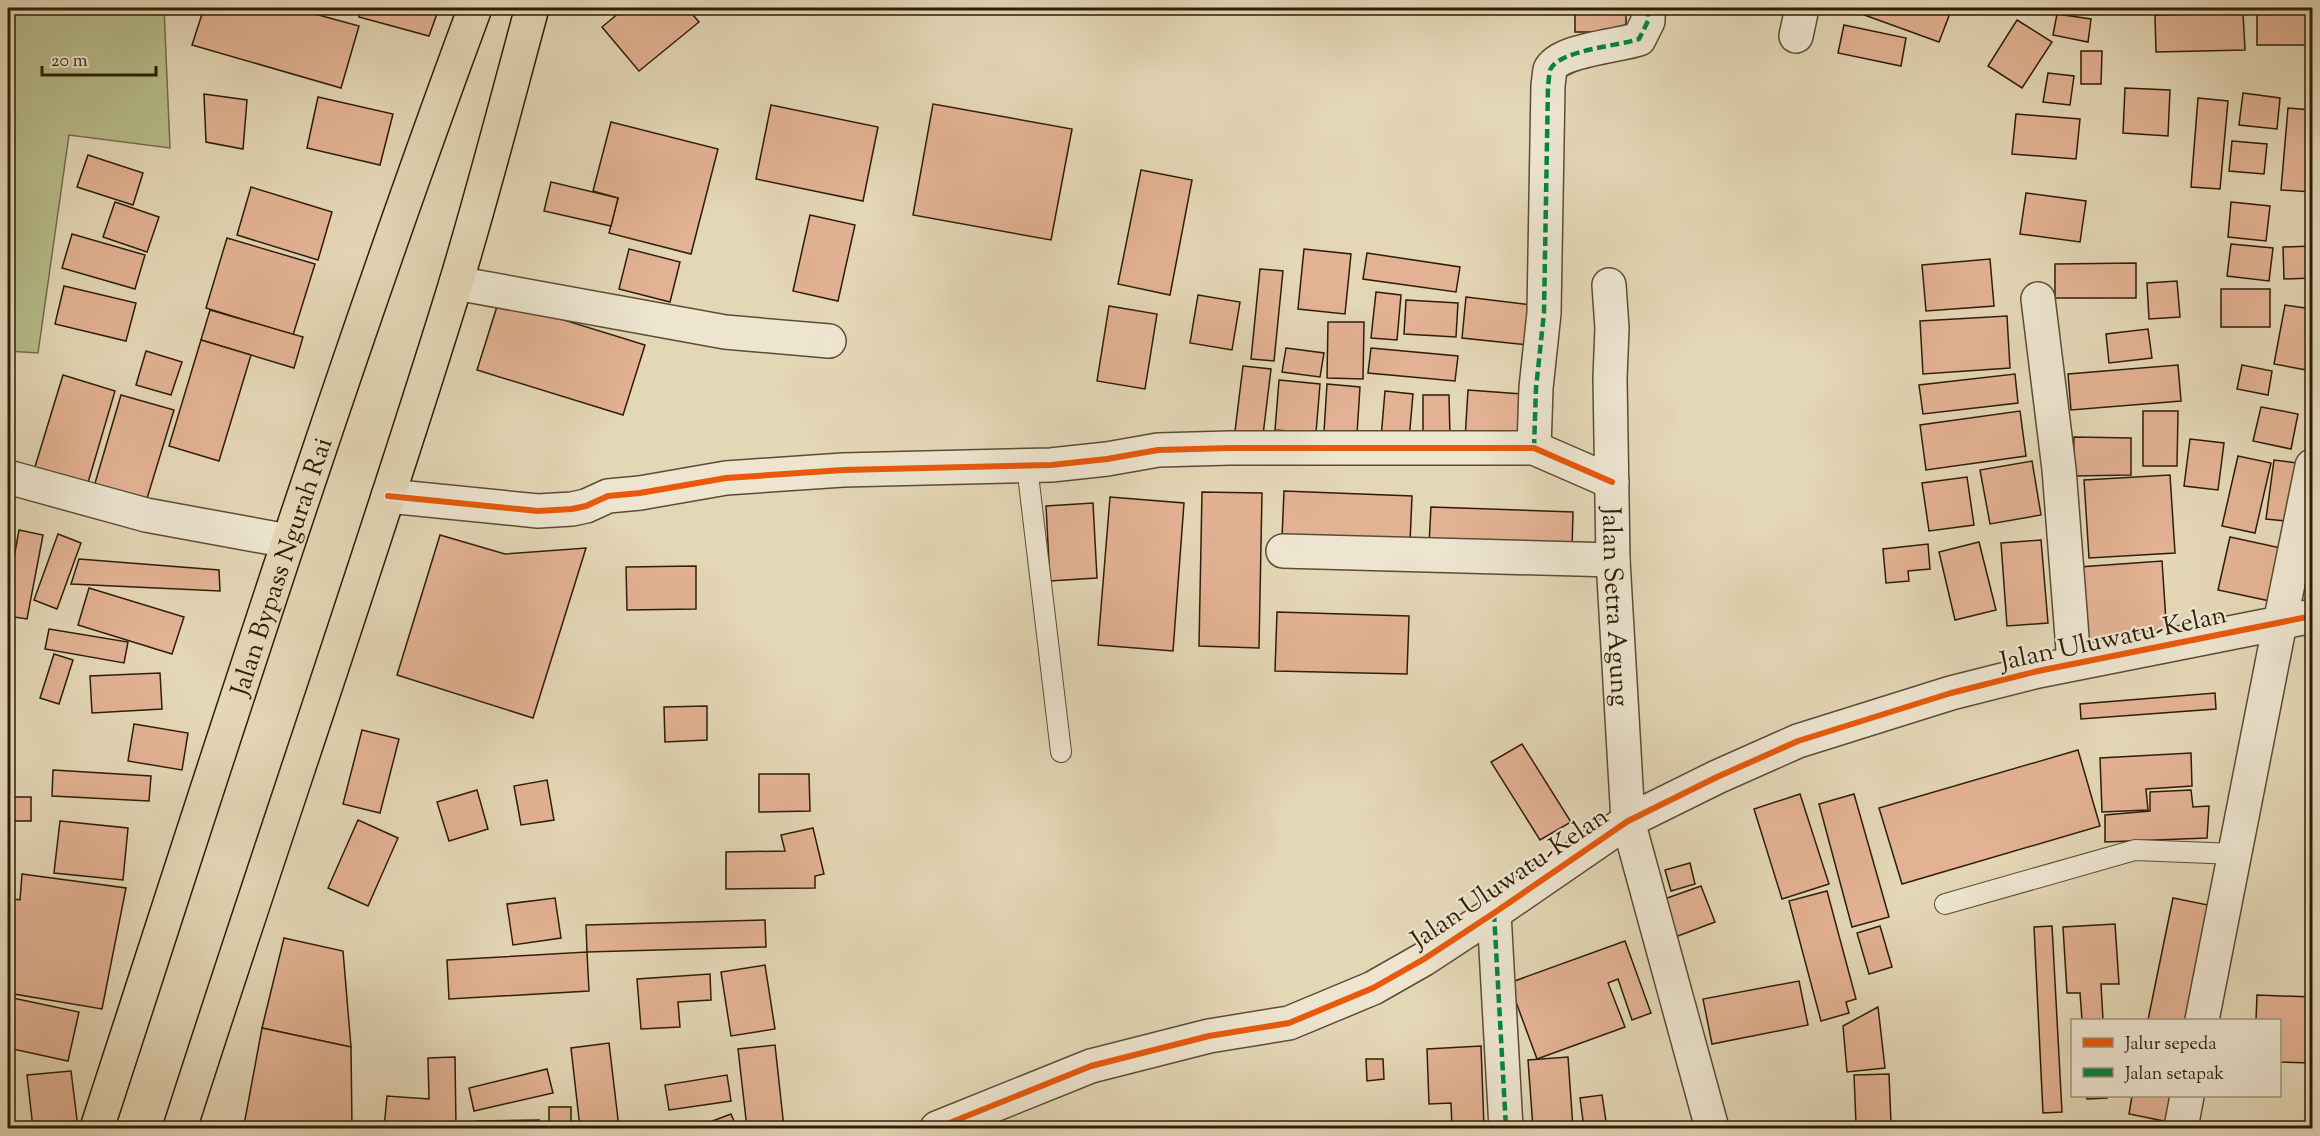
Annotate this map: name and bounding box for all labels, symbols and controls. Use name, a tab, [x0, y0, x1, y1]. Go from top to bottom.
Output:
scale bar	[42, 39, 156, 77]
text: 20 m	[51, 49, 88, 75]
street label: Jalan Bypass Ngurah Rai	[222, 433, 343, 703]
street label: Jalan Setra Agung	[1591, 505, 1637, 708]
street label: Jalan Uluwatu-Kelan	[1995, 597, 2230, 682]
street label: Jalan Uluwatu-Kelan	[1403, 799, 1616, 960]
legend	[2071, 1019, 2281, 1097]
text: Jalur sepeda	[2124, 1032, 2216, 1058]
text: Jalan setapak	[2124, 1062, 2224, 1088]

